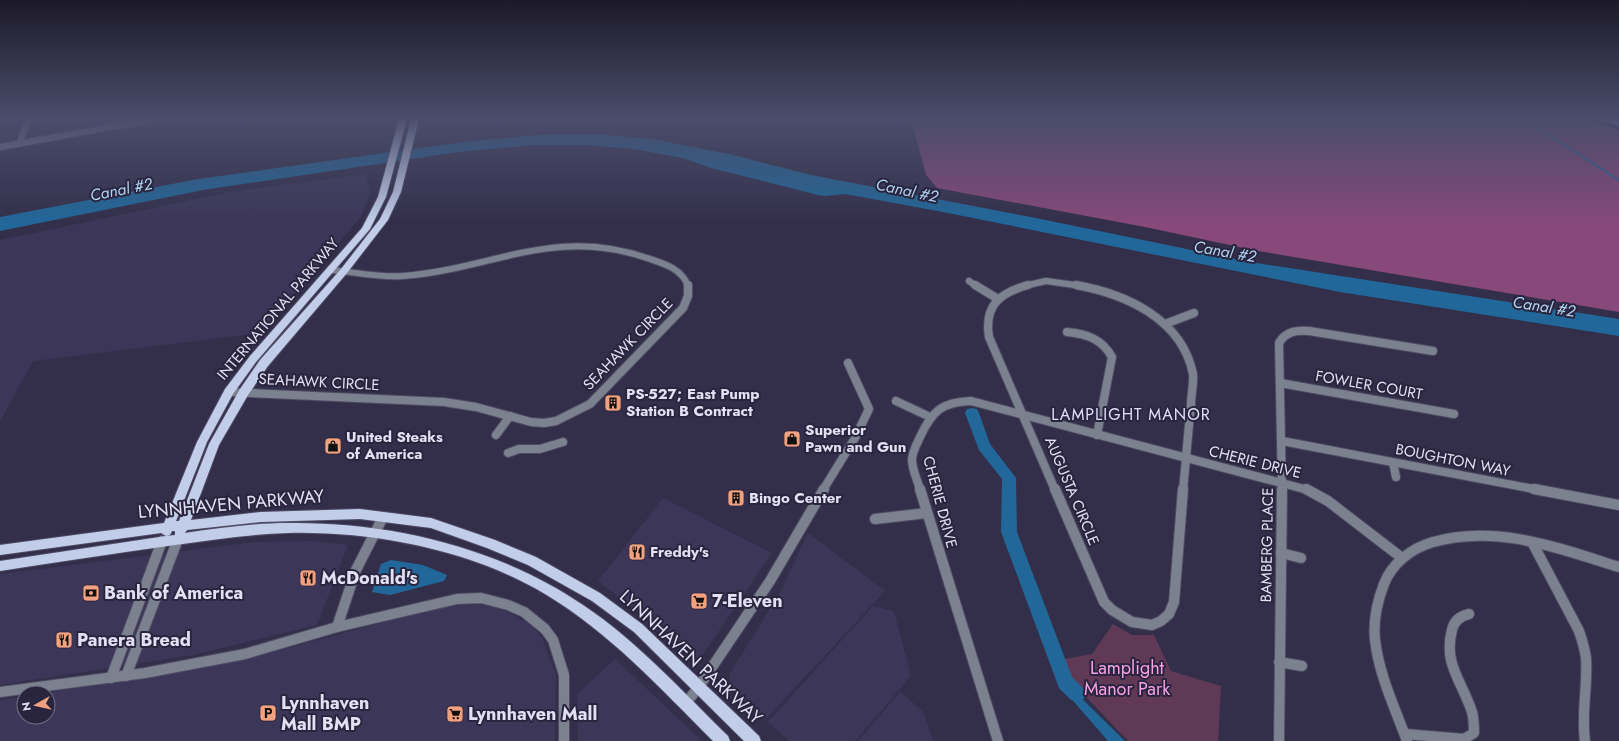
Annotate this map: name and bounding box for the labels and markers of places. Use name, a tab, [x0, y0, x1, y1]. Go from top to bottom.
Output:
place label: PS-527; East Pump Station B Contract	[626, 383, 759, 422]
building icon: PS-527; East Pump Station B Contract	[603, 393, 623, 413]
place label: Superior Pawn and Gun	[805, 419, 906, 458]
place label: United Steaks of America	[346, 426, 443, 465]
shop icon: Superior Pawn and Gun	[782, 429, 802, 449]
shop icon: United Steaks of America	[323, 436, 343, 456]
place label: Bingo Center	[749, 487, 842, 509]
building icon: Bingo Center	[726, 488, 746, 508]
place label: Freddy's	[650, 541, 709, 563]
restaurant icon: Freddy's	[627, 542, 647, 562]
place label: McDonald's	[321, 565, 418, 591]
restaurant icon: McDonald's	[298, 568, 318, 588]
place label: Bank of America	[104, 580, 243, 606]
bank icon: Bank of America	[81, 583, 101, 603]
place label: 7-Eleven	[712, 588, 783, 614]
supermarket icon: 7-Eleven	[689, 591, 709, 611]
place label: Panera Bread	[77, 627, 191, 653]
restaurant icon: Panera Bread	[54, 630, 74, 650]
place label: Lynnhaven Mall BMP	[281, 690, 369, 737]
place label: Lynnhaven Mall	[468, 701, 597, 727]
parking icon: Lynnhaven Mall BMP	[258, 703, 278, 723]
supermarket icon: Lynnhaven Mall	[445, 704, 465, 724]

